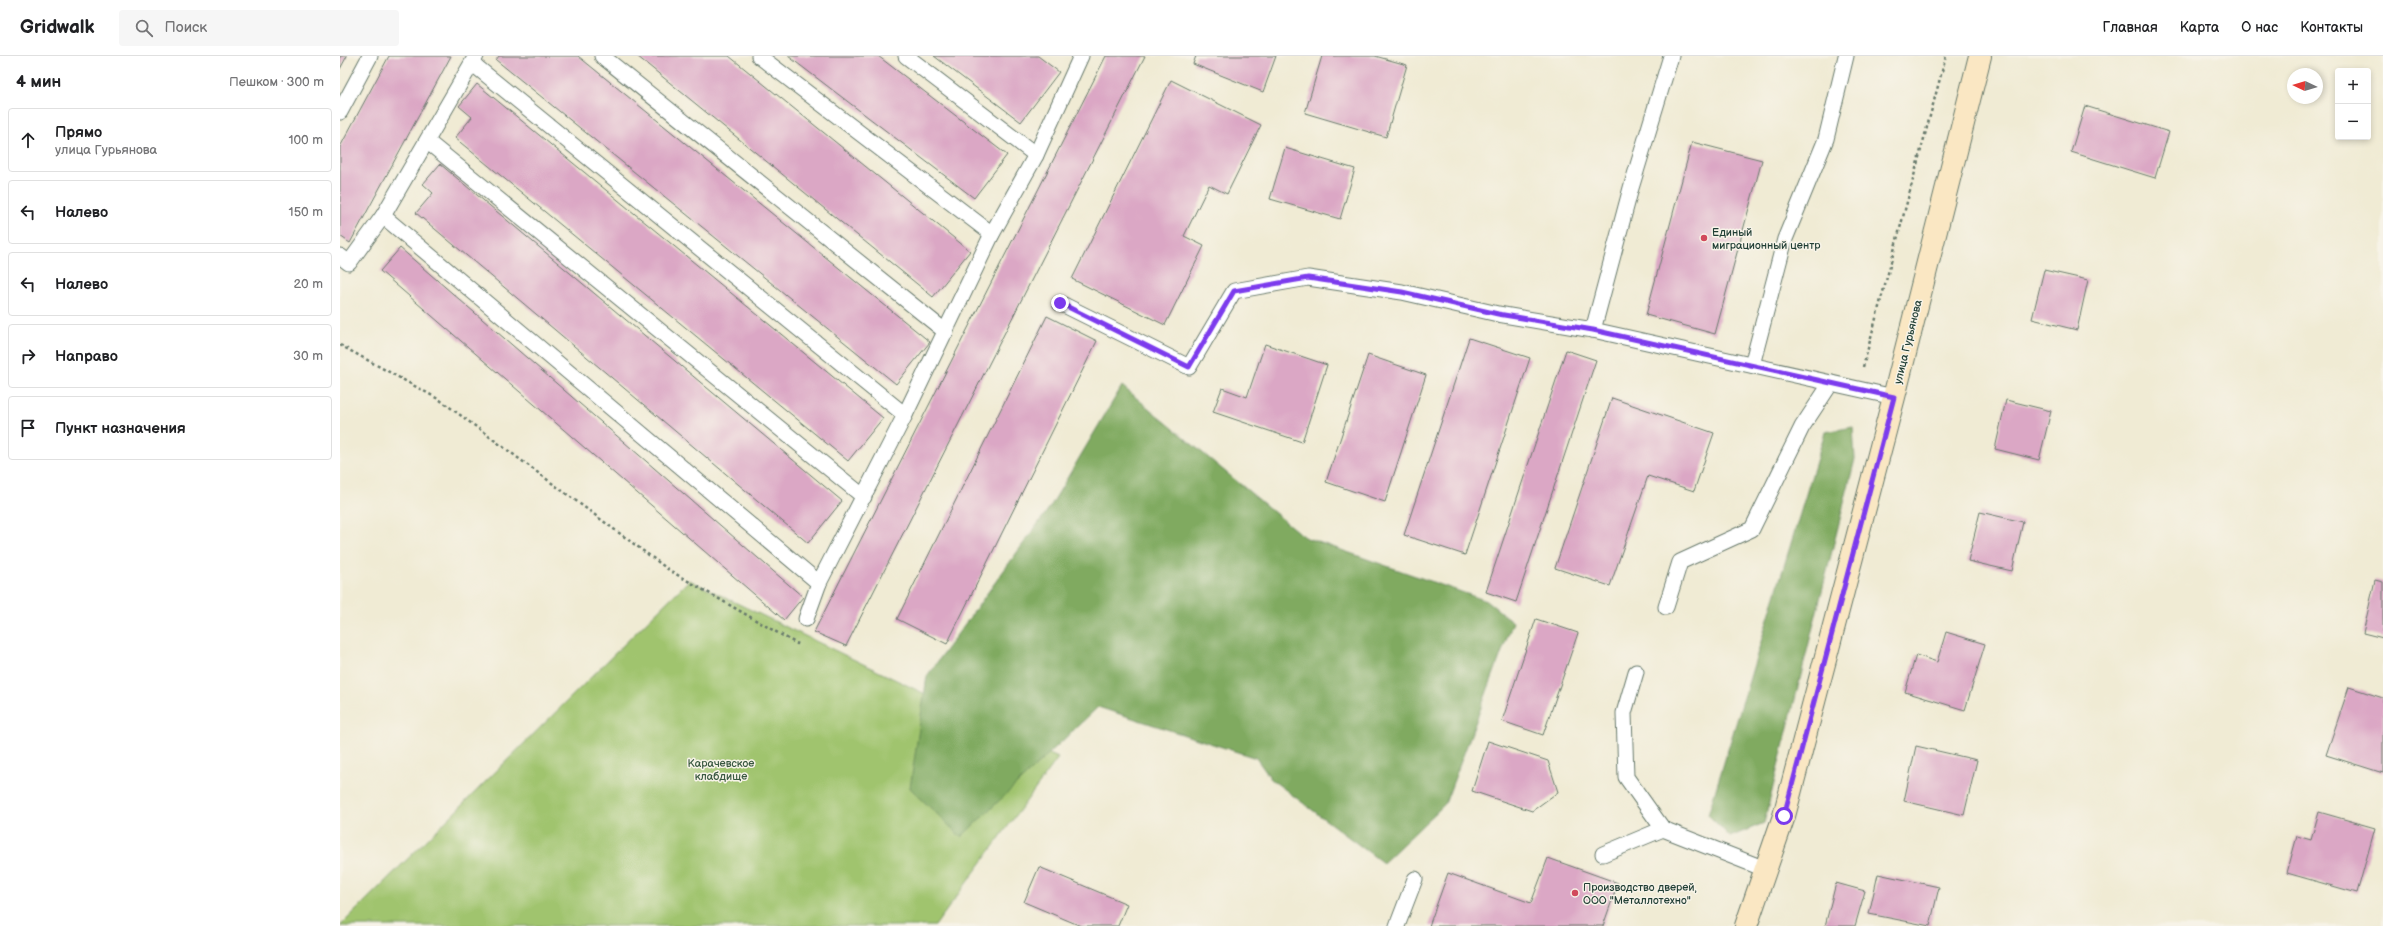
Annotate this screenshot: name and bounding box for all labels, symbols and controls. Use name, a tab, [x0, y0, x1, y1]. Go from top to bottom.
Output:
search box	[119, 10, 399, 46]
text: Gridwalk	[20, 16, 95, 39]
icon: search	[133, 17, 155, 39]
text: Поиск	[165, 18, 207, 37]
text: Главная	[2103, 19, 2158, 36]
text: Карта	[2180, 19, 2219, 36]
text: О нас	[2241, 19, 2278, 36]
text: Контакты	[2300, 19, 2363, 36]
north arrow	[2287, 68, 2323, 104]
map controls	[2335, 68, 2371, 140]
button: +	[2335, 68, 2371, 104]
text: 4 мин	[16, 72, 61, 92]
text: Пешком · 300 m	[229, 74, 324, 90]
button: −	[2335, 104, 2371, 140]
text: Прямо	[55, 123, 102, 142]
icon: ahead	[17, 129, 39, 151]
text: 100 m	[288, 132, 323, 148]
text: улица Гурьянова	[55, 142, 157, 158]
icon: left	[17, 201, 39, 223]
text: Налево	[55, 203, 108, 222]
text: 150 m	[289, 204, 323, 220]
place label: Единый миграционный центр	[1712, 226, 1821, 252]
marker: Единый миграционный центр	[1699, 233, 1709, 243]
icon: left	[17, 273, 39, 295]
text: Налево	[55, 275, 108, 294]
text: 20 m	[293, 276, 323, 292]
route end	[1051, 294, 1069, 312]
street label: улица Гурьянова	[1891, 298, 1925, 386]
icon: right	[17, 345, 39, 367]
text: Направо	[55, 347, 118, 366]
text: 30 m	[293, 348, 323, 364]
icon: arrive	[17, 417, 39, 439]
text: Пункт назначения	[55, 419, 186, 438]
park label: Карачевское клабдище	[688, 757, 754, 783]
route start	[1775, 807, 1793, 825]
place label: Производство дверей, ООО "Металлотехно"	[1583, 881, 1697, 907]
marker: Производство дверей, ООО "Металлотехно"	[1570, 888, 1580, 898]

